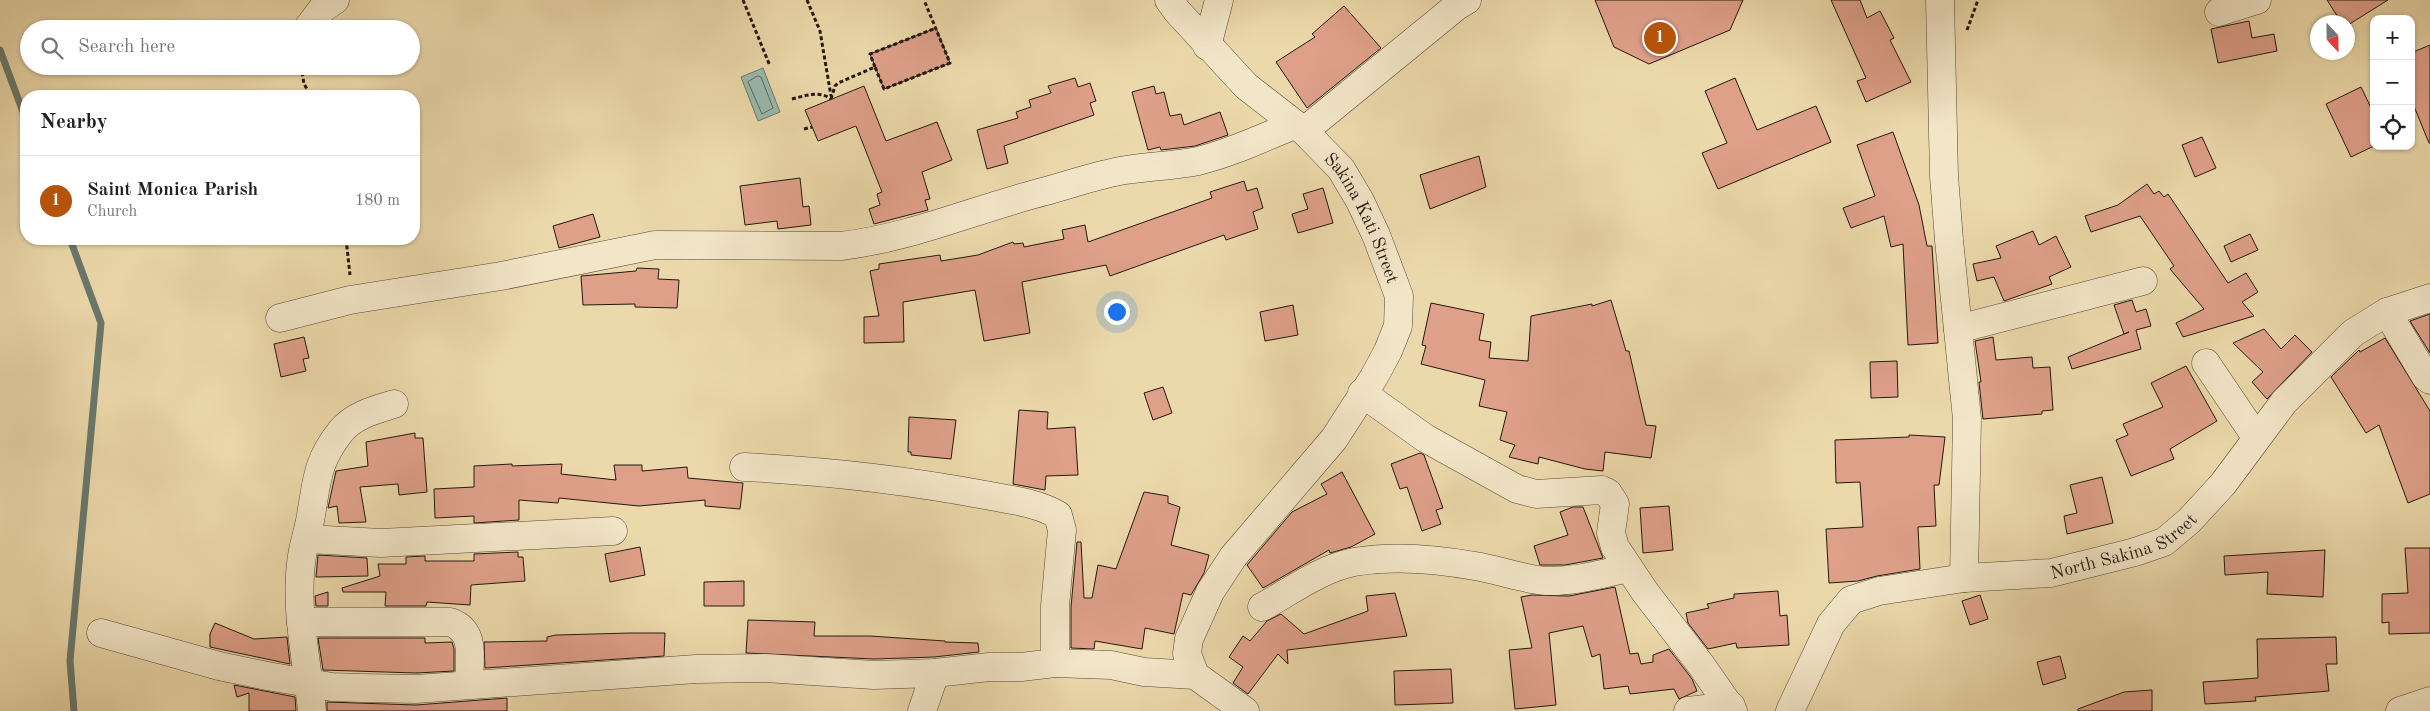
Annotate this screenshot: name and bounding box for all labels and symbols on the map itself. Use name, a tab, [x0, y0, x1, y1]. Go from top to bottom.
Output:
north arrow	[2310, 15, 2355, 60]
pin: 1	[1644, 19, 1676, 57]
street label: Sakina Kati Street	[1320, 150, 1401, 286]
your location	[1104, 299, 1130, 325]
street label: North Sakina Street	[2049, 511, 2201, 583]

